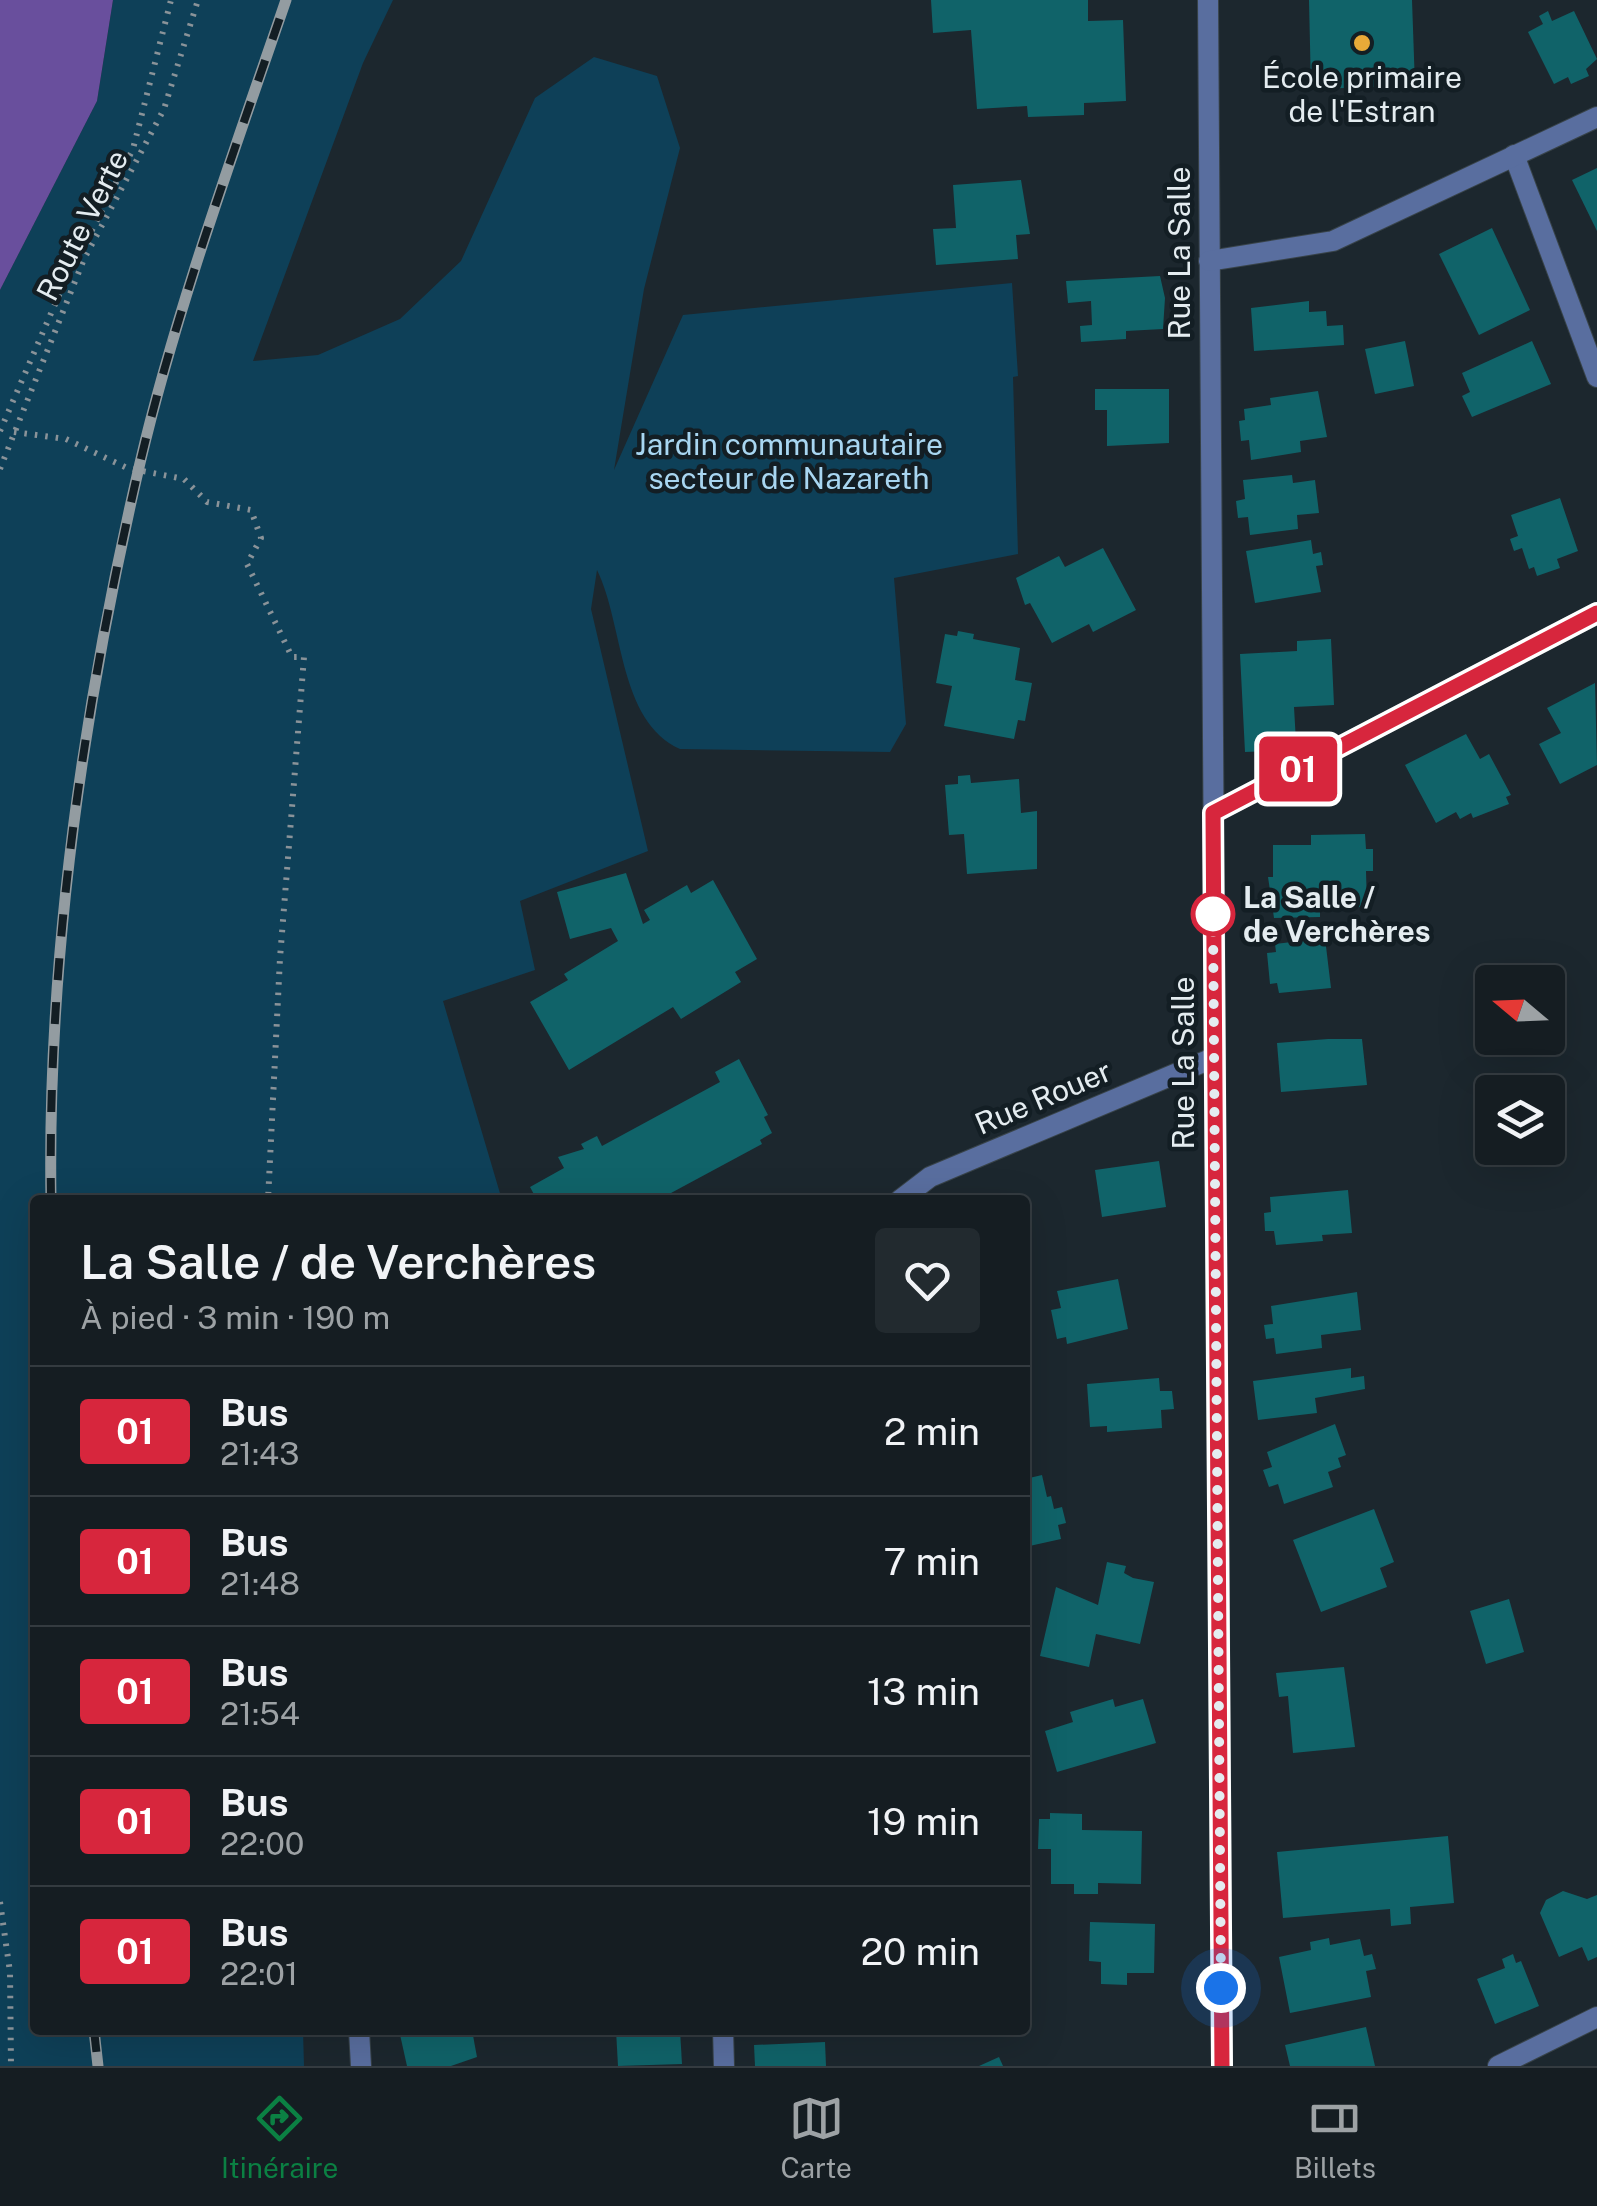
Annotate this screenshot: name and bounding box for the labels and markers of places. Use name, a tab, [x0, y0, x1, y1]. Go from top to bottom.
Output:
marker: École primaire de l'Estran	[1351, 32, 1373, 54]
place label: École primaire de l'Estran	[1262, 59, 1462, 129]
place label: La Salle / de Verchères	[1243, 879, 1431, 949]
marker: La Salle / de Verchères	[1192, 893, 1234, 935]

